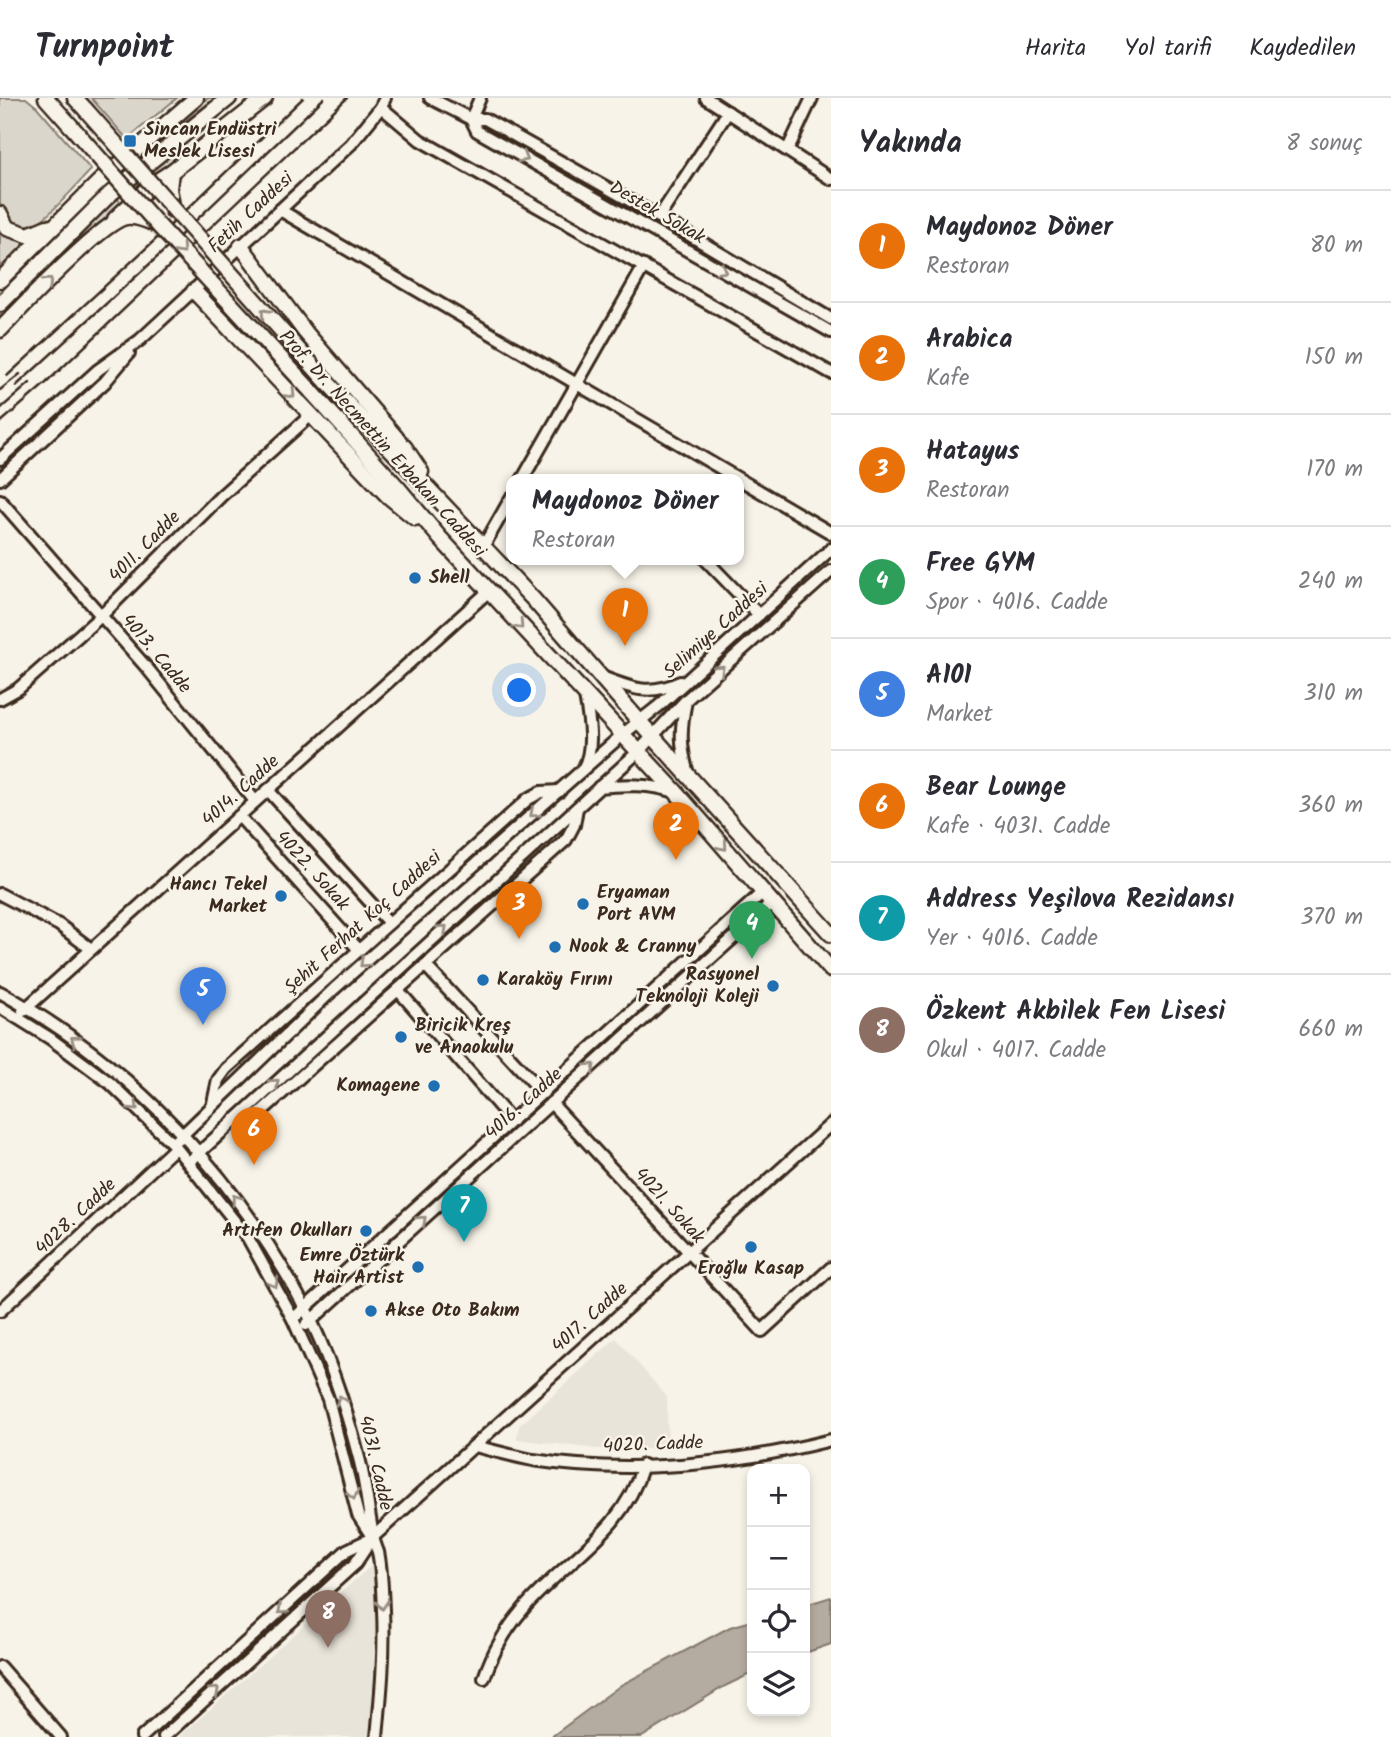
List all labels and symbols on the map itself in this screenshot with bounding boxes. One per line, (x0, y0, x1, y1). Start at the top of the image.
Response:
place label: Sincan Endüstri Meslek Lisesi (144, 115, 277, 167)
marker: Sincan Endüstri Meslek Lisesi (122, 133, 138, 149)
one-way arrow (517, 150, 530, 163)
street label: Fetih Caddesi (201, 164, 302, 261)
street label: Destek Sokak (603, 173, 711, 253)
one-way arrow (173, 242, 185, 255)
one-way arrow (715, 262, 728, 275)
one-way arrow (40, 277, 53, 290)
one-way arrow (261, 308, 273, 321)
street label: Prof. Dr. Necmettin Erbakan Caddesi (271, 323, 494, 566)
one-way arrow (283, 386, 296, 399)
street label: 4011. Cadde (102, 504, 188, 590)
place label: Shell (429, 563, 471, 593)
marker: Shell (407, 570, 423, 586)
street label: Selimiye Caddesi (657, 574, 777, 687)
pin: 1 (602, 588, 648, 646)
street label: 4013. Cadde (113, 607, 199, 701)
one-way arrow (511, 617, 524, 630)
one-way arrow (712, 665, 725, 677)
your location (502, 673, 536, 707)
street label: 4014. Cadde (195, 747, 287, 834)
pin: 2 (653, 802, 699, 860)
one-way arrow (530, 805, 543, 817)
street label: 4022. Sokak (268, 824, 357, 918)
one-way arrow (715, 838, 727, 851)
street label: Şehit Ferhat Koç Caddesi (277, 843, 450, 1002)
place label: Hancı Tekel Market (170, 870, 268, 922)
place label: Eryaman Port AVM (597, 878, 676, 930)
pin: 3 (496, 881, 542, 939)
marker: Hancı Tekel Market (273, 888, 289, 904)
marker: Eryaman Port AVM (575, 896, 591, 912)
pin: 4 (729, 901, 775, 959)
one-way arrow (435, 925, 448, 937)
place label: Nook & Cranny (569, 932, 697, 962)
marker: Nook & Cranny (547, 939, 563, 955)
one-way arrow (359, 955, 372, 967)
place label: Rasyonel Teknoloji Koleji (636, 960, 760, 1012)
place label: Karaköy Fırını (497, 965, 612, 995)
pin: 5 (180, 967, 226, 1025)
marker: Karaköy Fırını (475, 972, 491, 988)
marker: Rasyonel Teknoloji Koleji (765, 978, 781, 994)
place label: Biricik Kreş ve Anaokulu (415, 1011, 514, 1063)
marker: Biricik Kreş ve Anaokulu (393, 1029, 409, 1045)
one-way arrow (70, 1036, 83, 1048)
street label: 4016. Cadde (478, 1060, 570, 1147)
one-way arrow (583, 1063, 596, 1076)
place label: Komagene (336, 1071, 420, 1101)
one-way arrow (267, 1078, 280, 1091)
marker: Komagene (426, 1078, 442, 1094)
one-way arrow (125, 1097, 138, 1110)
pin: 6 (231, 1107, 277, 1165)
street label: 4021. Sokak (626, 1161, 712, 1251)
street label: 4028. Cadde (28, 1171, 124, 1263)
pin: 7 (441, 1184, 487, 1242)
one-way arrow (232, 1194, 245, 1207)
place label: Artıfen Okulları (222, 1216, 352, 1246)
one-way arrow (414, 1216, 427, 1228)
marker: Artıfen Okulları (358, 1223, 374, 1239)
marker: Eroğlu Kasap (743, 1239, 759, 1255)
place label: Emre Öztürk Hair Artist (300, 1241, 405, 1293)
place label: Eroğlu Kasap (698, 1254, 804, 1284)
marker: Emre Öztürk Hair Artist (410, 1259, 426, 1275)
street label: 4017. Cadde (545, 1275, 636, 1361)
one-way arrow (266, 1276, 279, 1289)
place label: Akse Oto Bakım (385, 1296, 520, 1326)
marker: Akse Oto Bakım (363, 1303, 379, 1319)
one-way arrow (335, 1394, 350, 1406)
street label: 4031. Cadde (350, 1413, 401, 1514)
street label: 4020. Cadde (602, 1428, 704, 1462)
one-way arrow (345, 1489, 360, 1501)
pin: 8 (305, 1590, 351, 1648)
one-way arrow (374, 1599, 389, 1610)
one-way arrow (277, 1602, 290, 1614)
one-way arrow (206, 1687, 219, 1699)

